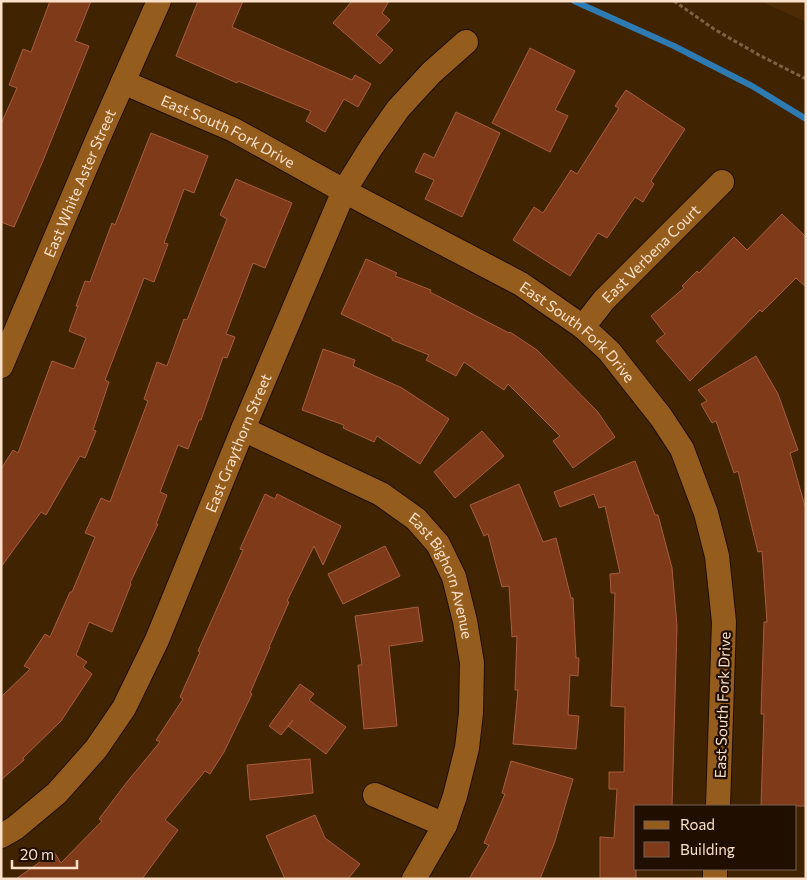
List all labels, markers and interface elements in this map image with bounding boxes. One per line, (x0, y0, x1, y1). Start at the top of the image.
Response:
street label: East South Fork Drive (158, 91, 298, 171)
street label: East White Aster Street (39, 106, 119, 260)
street label: East Verbena Court (598, 201, 703, 306)
street label: East South Fork Drive (517, 277, 639, 386)
street label: East Graythorn Street (201, 371, 275, 515)
street label: East Bighorn Avenue (406, 508, 477, 640)
street label: East South Fork Drive (710, 631, 734, 779)
legend (634, 805, 797, 870)
text: Road (680, 815, 715, 833)
scale bar (12, 838, 78, 870)
text: Building (680, 840, 735, 858)
text: 20 m (20, 845, 54, 863)

